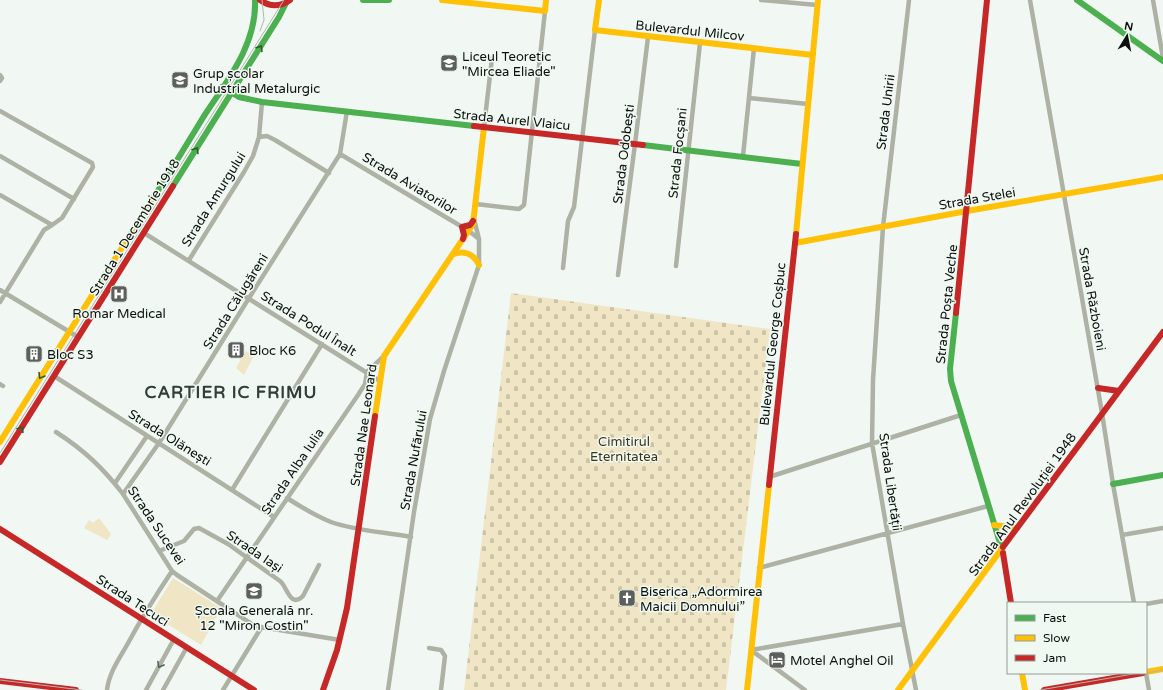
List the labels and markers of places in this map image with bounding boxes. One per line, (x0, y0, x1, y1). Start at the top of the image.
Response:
place label: Liceul Teoretic "Mircea Eliade" (462, 49, 556, 80)
school or university icon: Liceul Teoretic "Mircea Eliade" (439, 53, 459, 73)
place label: Grup școlar Industrial Metalurgic (193, 66, 320, 97)
school or university icon: Grup școlar Industrial Metalurgic (170, 70, 190, 90)
hospital icon: Romar Medical (109, 284, 129, 304)
place label: Romar Medical (72, 306, 166, 322)
building icon: Bloc K6 (226, 340, 246, 360)
place label: Bloc K6 (249, 343, 296, 359)
building icon: Bloc S3 (24, 344, 44, 364)
place label: Bloc S3 (47, 347, 94, 363)
school or university icon: Școala Generală nr. 12 "Miron Costin" (244, 581, 264, 601)
place label: Biserica „Adormirea Maicii Domnului” (640, 584, 763, 615)
church icon: Biserica „Adormirea Maicii Domnului” (617, 588, 637, 608)
place label: Școala Generală nr. 12 "Miron Costin" (195, 603, 313, 634)
hotel icon: Motel Anghel Oil (767, 650, 787, 670)
place label: Motel Anghel Oil (790, 653, 894, 669)

